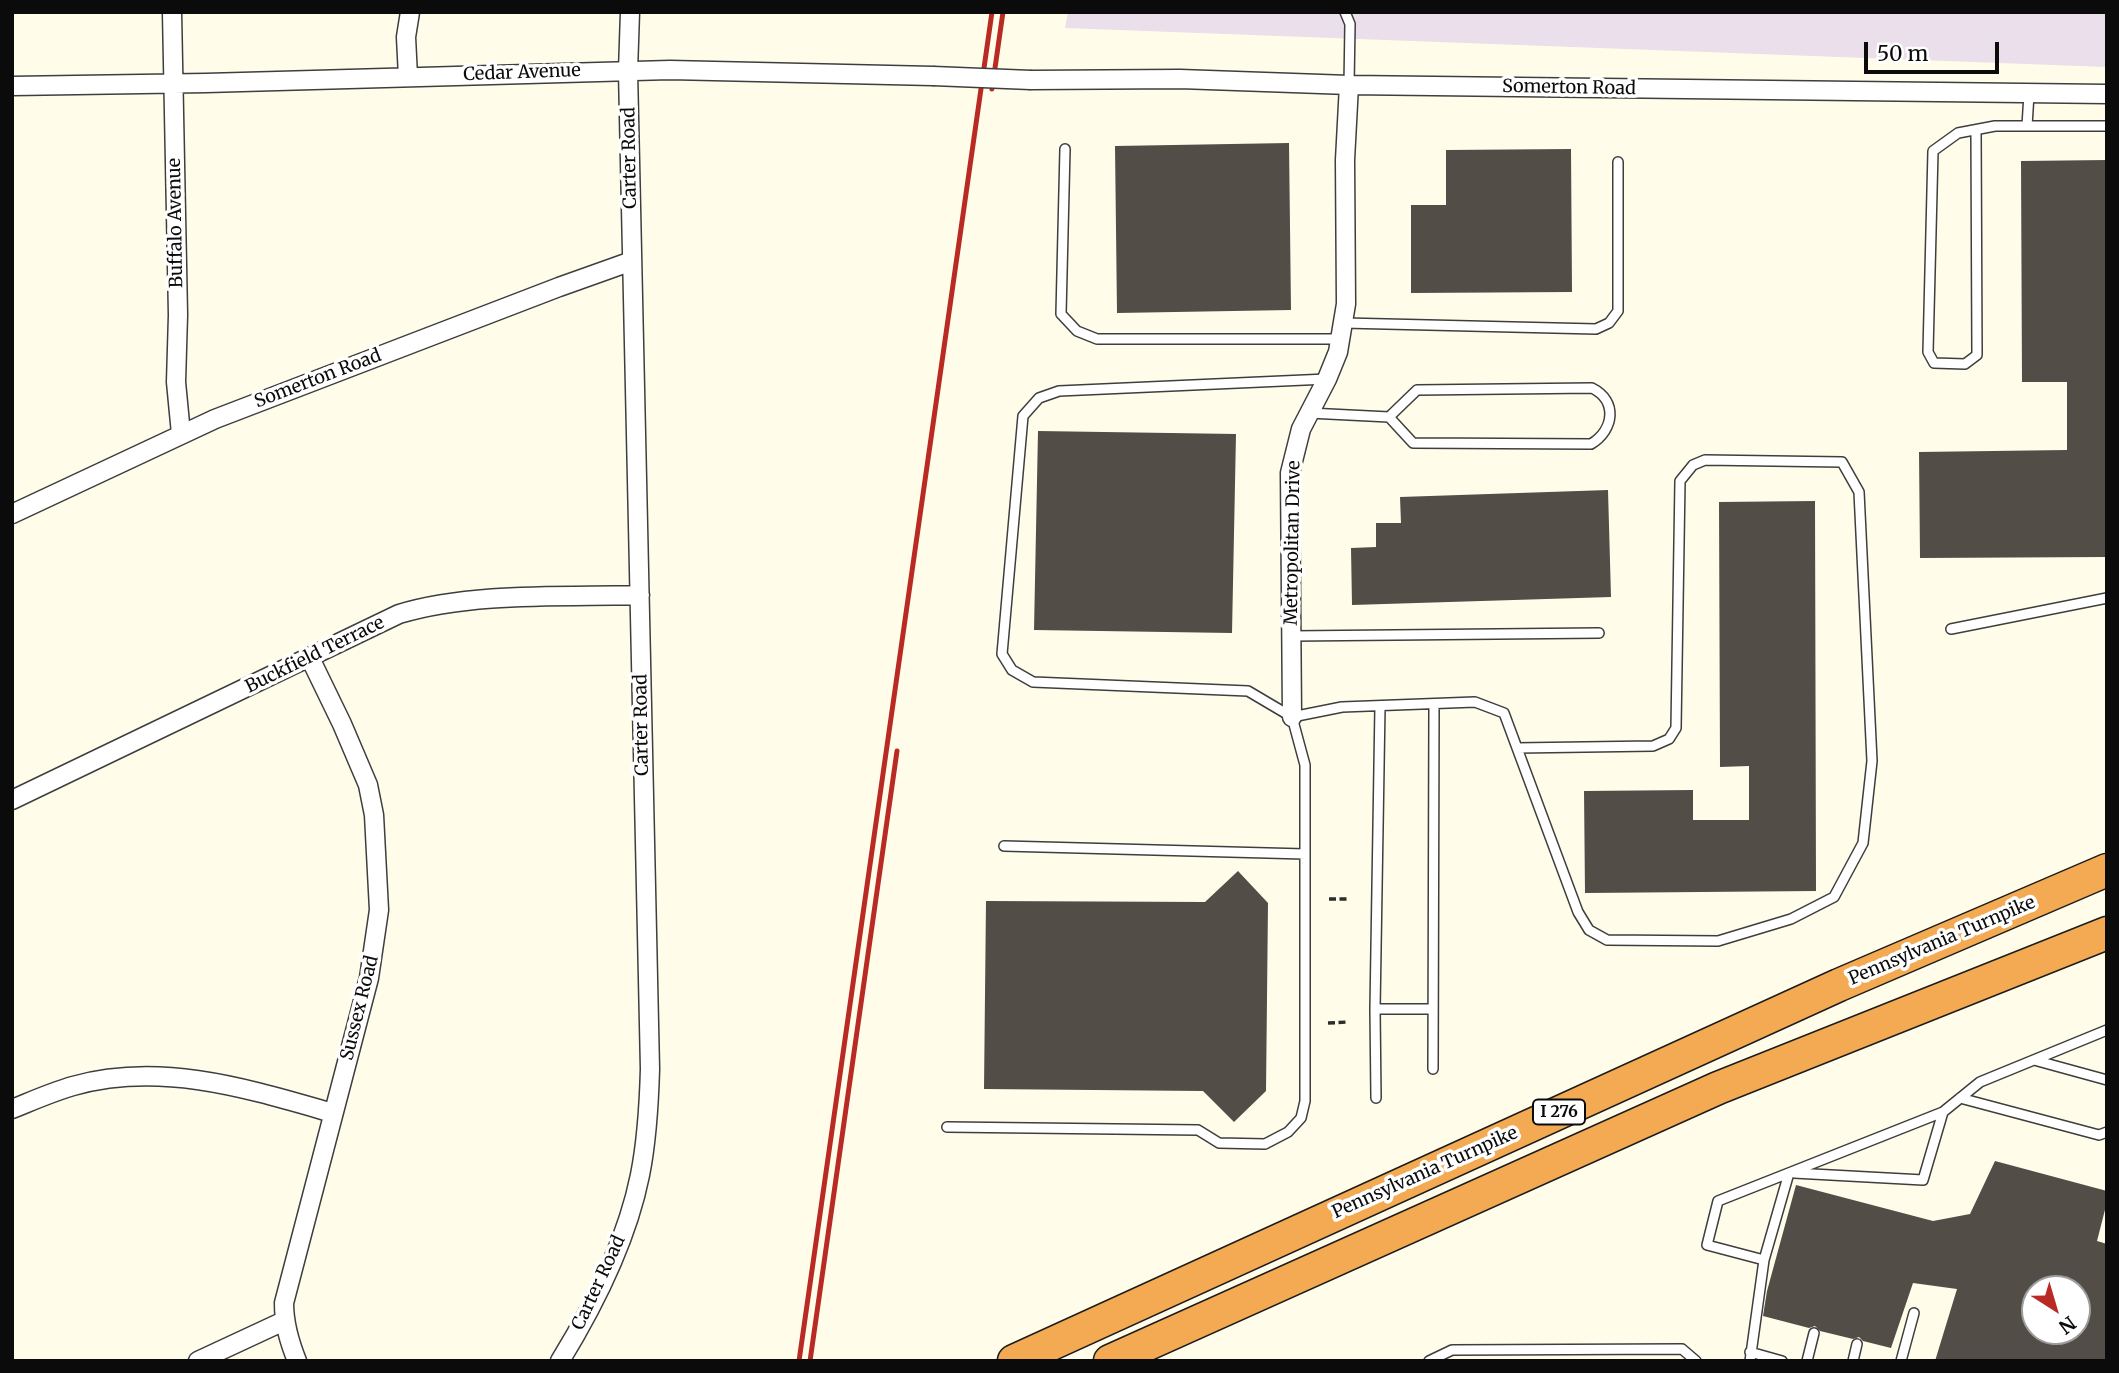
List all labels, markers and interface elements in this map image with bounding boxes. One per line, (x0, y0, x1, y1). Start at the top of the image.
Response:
scale bar (1867, 28, 2002, 72)
text: 50 m (1877, 40, 1928, 67)
street label: Cedar Avenue (463, 60, 581, 86)
street label: Somerton Road (1502, 76, 1636, 100)
street label: Carter Road (618, 107, 642, 209)
street label: Buffalo Avenue (164, 158, 188, 288)
street label: Somerton Road (252, 345, 384, 413)
street label: Metropolitan Drive (1281, 460, 1305, 626)
street label: Buckfield Terrace (242, 612, 388, 698)
street label: Carter Road (630, 674, 654, 776)
street label: Pennsylvania Turnpike (1845, 892, 2039, 990)
street label: Sussex Road (337, 953, 383, 1063)
road number: I 276 (1533, 1100, 1585, 1124)
street label: Pennsylvania Turnpike (1329, 1122, 1521, 1224)
street label: Carter Road (568, 1232, 630, 1334)
north arrow (2021, 1275, 2091, 1345)
text: N (2054, 1311, 2081, 1339)

